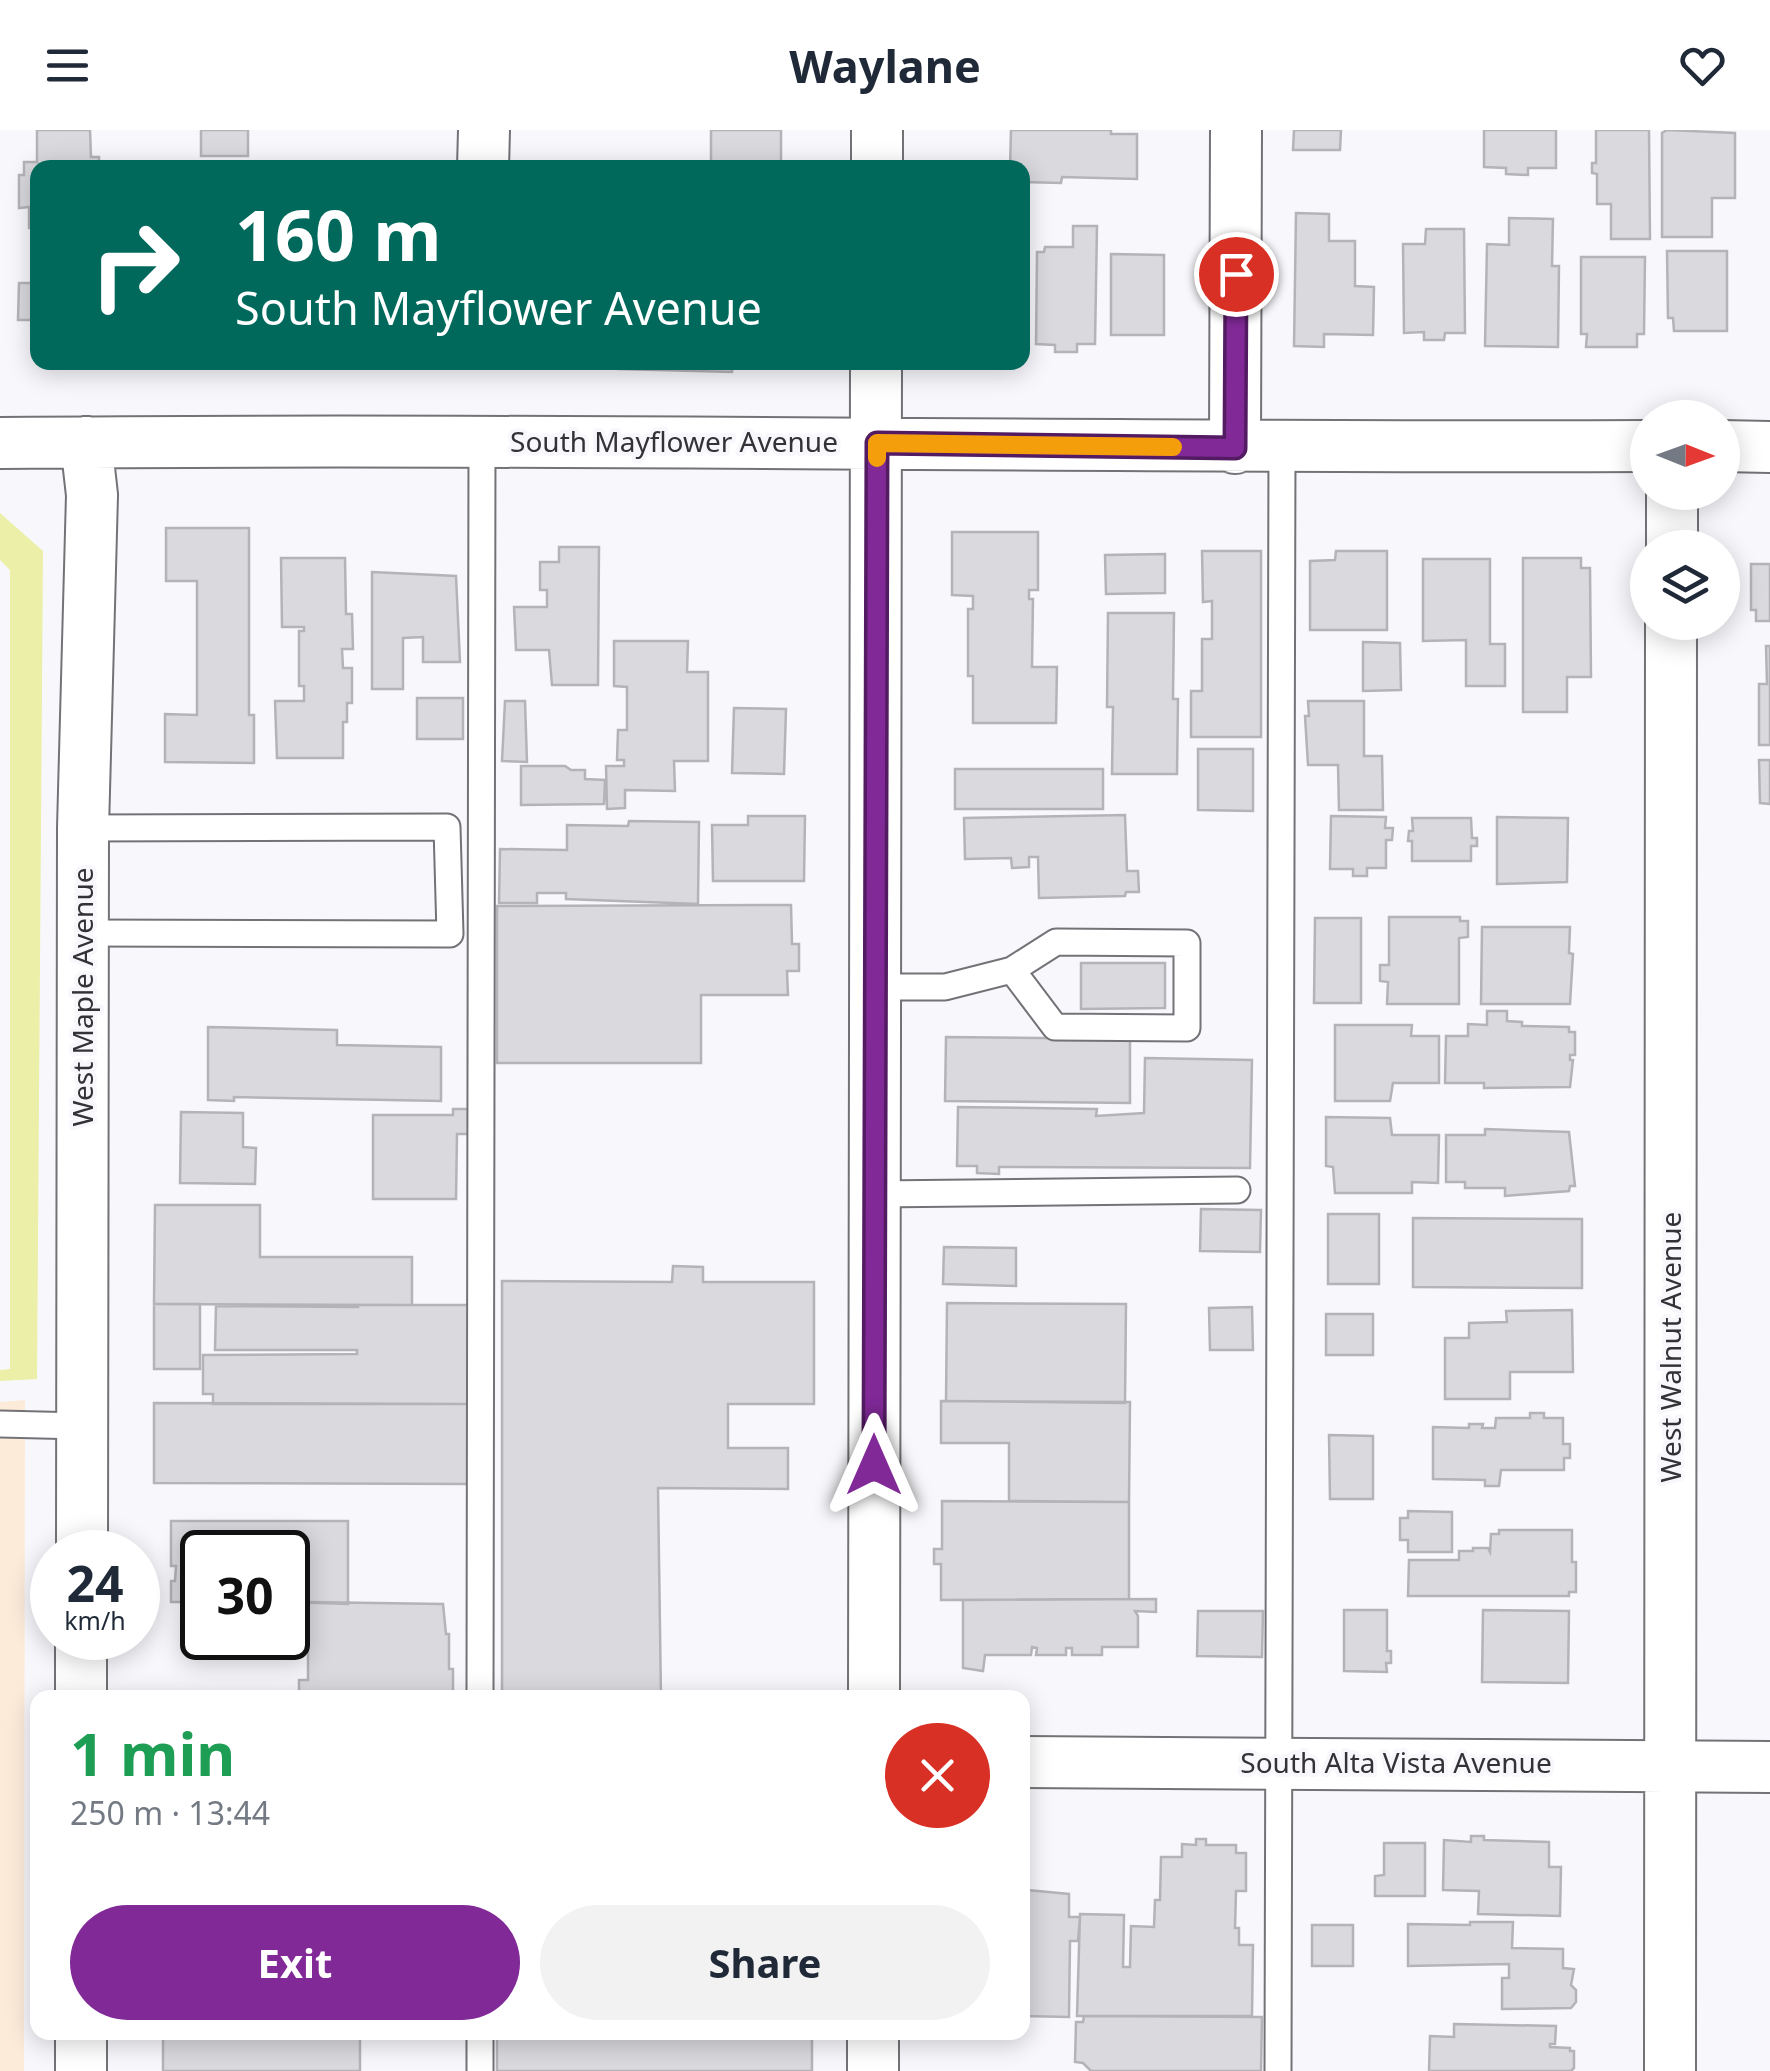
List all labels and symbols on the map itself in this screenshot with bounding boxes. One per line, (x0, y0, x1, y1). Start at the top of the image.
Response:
pin (1194, 232, 1279, 317)
north arrow (1630, 400, 1740, 510)
street label: South Mayflower Avenue (510, 422, 838, 460)
street label: West Maple Avenue (63, 867, 101, 1127)
street label: West Walnut Avenue (1651, 1212, 1689, 1482)
position arrow (822, 1413, 926, 1517)
speed limit sign: 30 (180, 1530, 310, 1660)
street label: South Alta Vista Avenue (1240, 1743, 1552, 1781)

